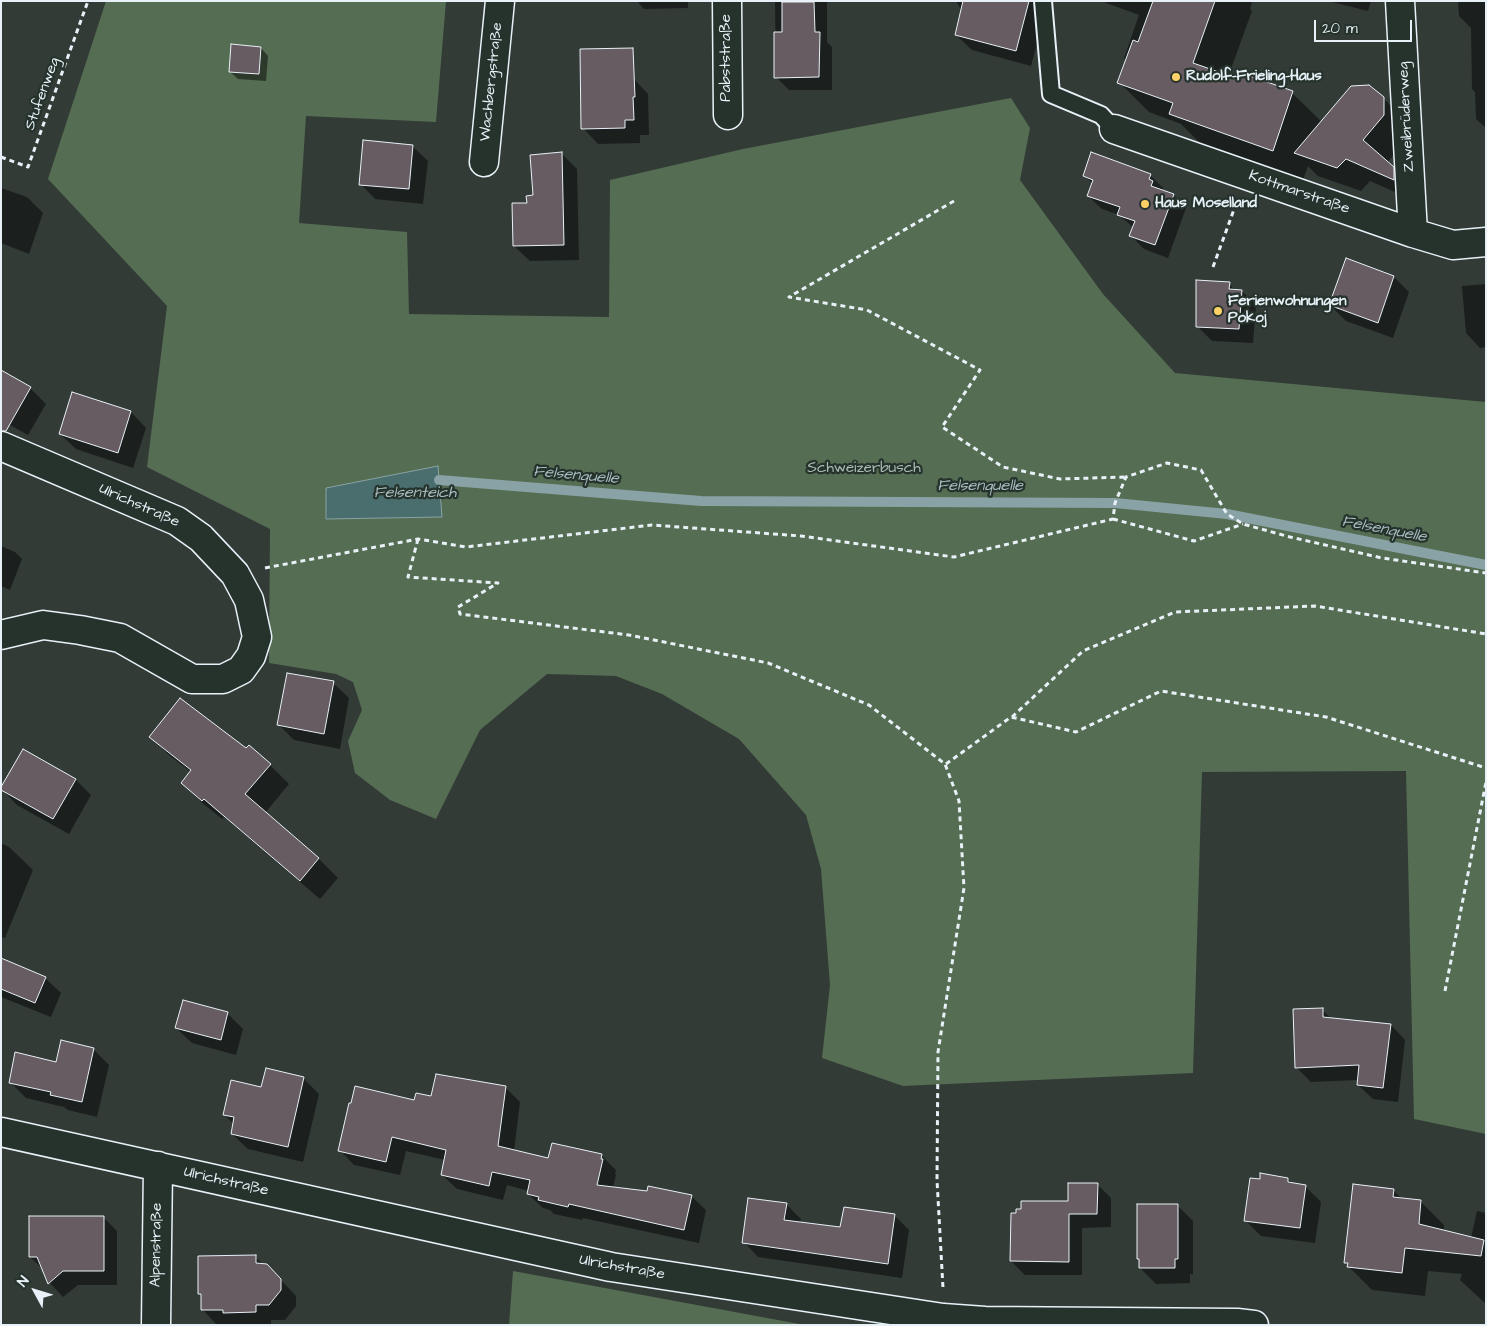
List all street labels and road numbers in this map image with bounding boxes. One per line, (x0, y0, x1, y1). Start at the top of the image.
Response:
street label: Pabststraße (718, 14, 736, 102)
street label: Wachbergstraße (477, 22, 507, 142)
street label: Stufenweg (22, 55, 64, 133)
street label: Zweibrüderweg (1395, 61, 1419, 173)
street label: Kottmarstraße (1246, 167, 1352, 219)
street label: Ulrichstraße (96, 480, 182, 532)
street label: Ulrichstraße (182, 1163, 270, 1201)
street label: Alpenstraße (147, 1203, 167, 1287)
street label: Ulrichstraße (578, 1252, 666, 1284)

